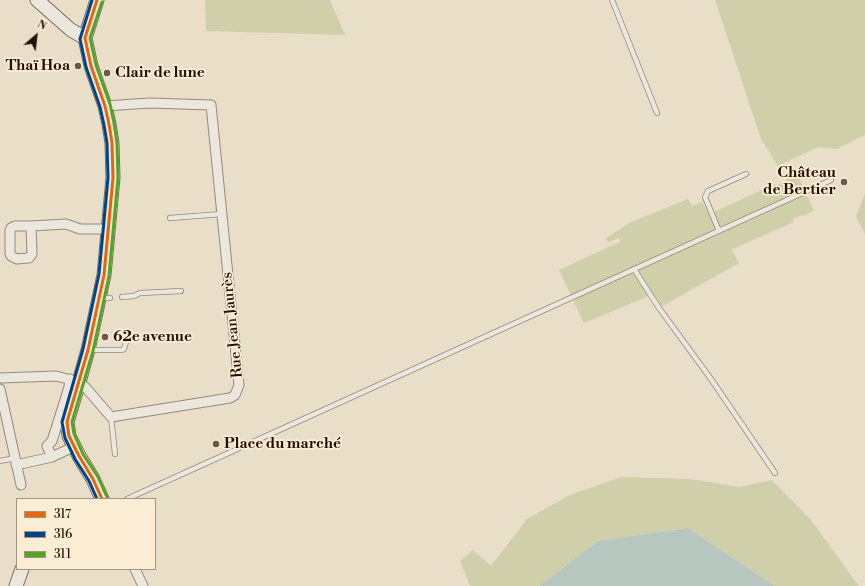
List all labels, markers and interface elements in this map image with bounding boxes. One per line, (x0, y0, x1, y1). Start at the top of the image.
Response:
north arrow (16, 16, 56, 56)
text: N (34, 17, 49, 34)
place label: Thaï Hoa (5, 57, 70, 75)
marker: Thaï Hoa (73, 61, 83, 71)
place label: Clair de lune (115, 64, 205, 82)
marker: Clair de lune (102, 68, 112, 78)
place label: Château de Bertier (763, 164, 836, 199)
marker: Château de Bertier (839, 177, 849, 187)
street label: Rue Jean Jaurès (218, 271, 248, 379)
place label: 62e avenue (113, 328, 192, 346)
marker: 62e avenue (100, 332, 110, 342)
place label: Place du marché (224, 435, 341, 453)
marker: Place du marché (211, 439, 221, 449)
legend (16, 498, 156, 570)
text: 317 (54, 507, 71, 522)
text: 316 (54, 527, 72, 542)
text: 311 (54, 547, 71, 562)

